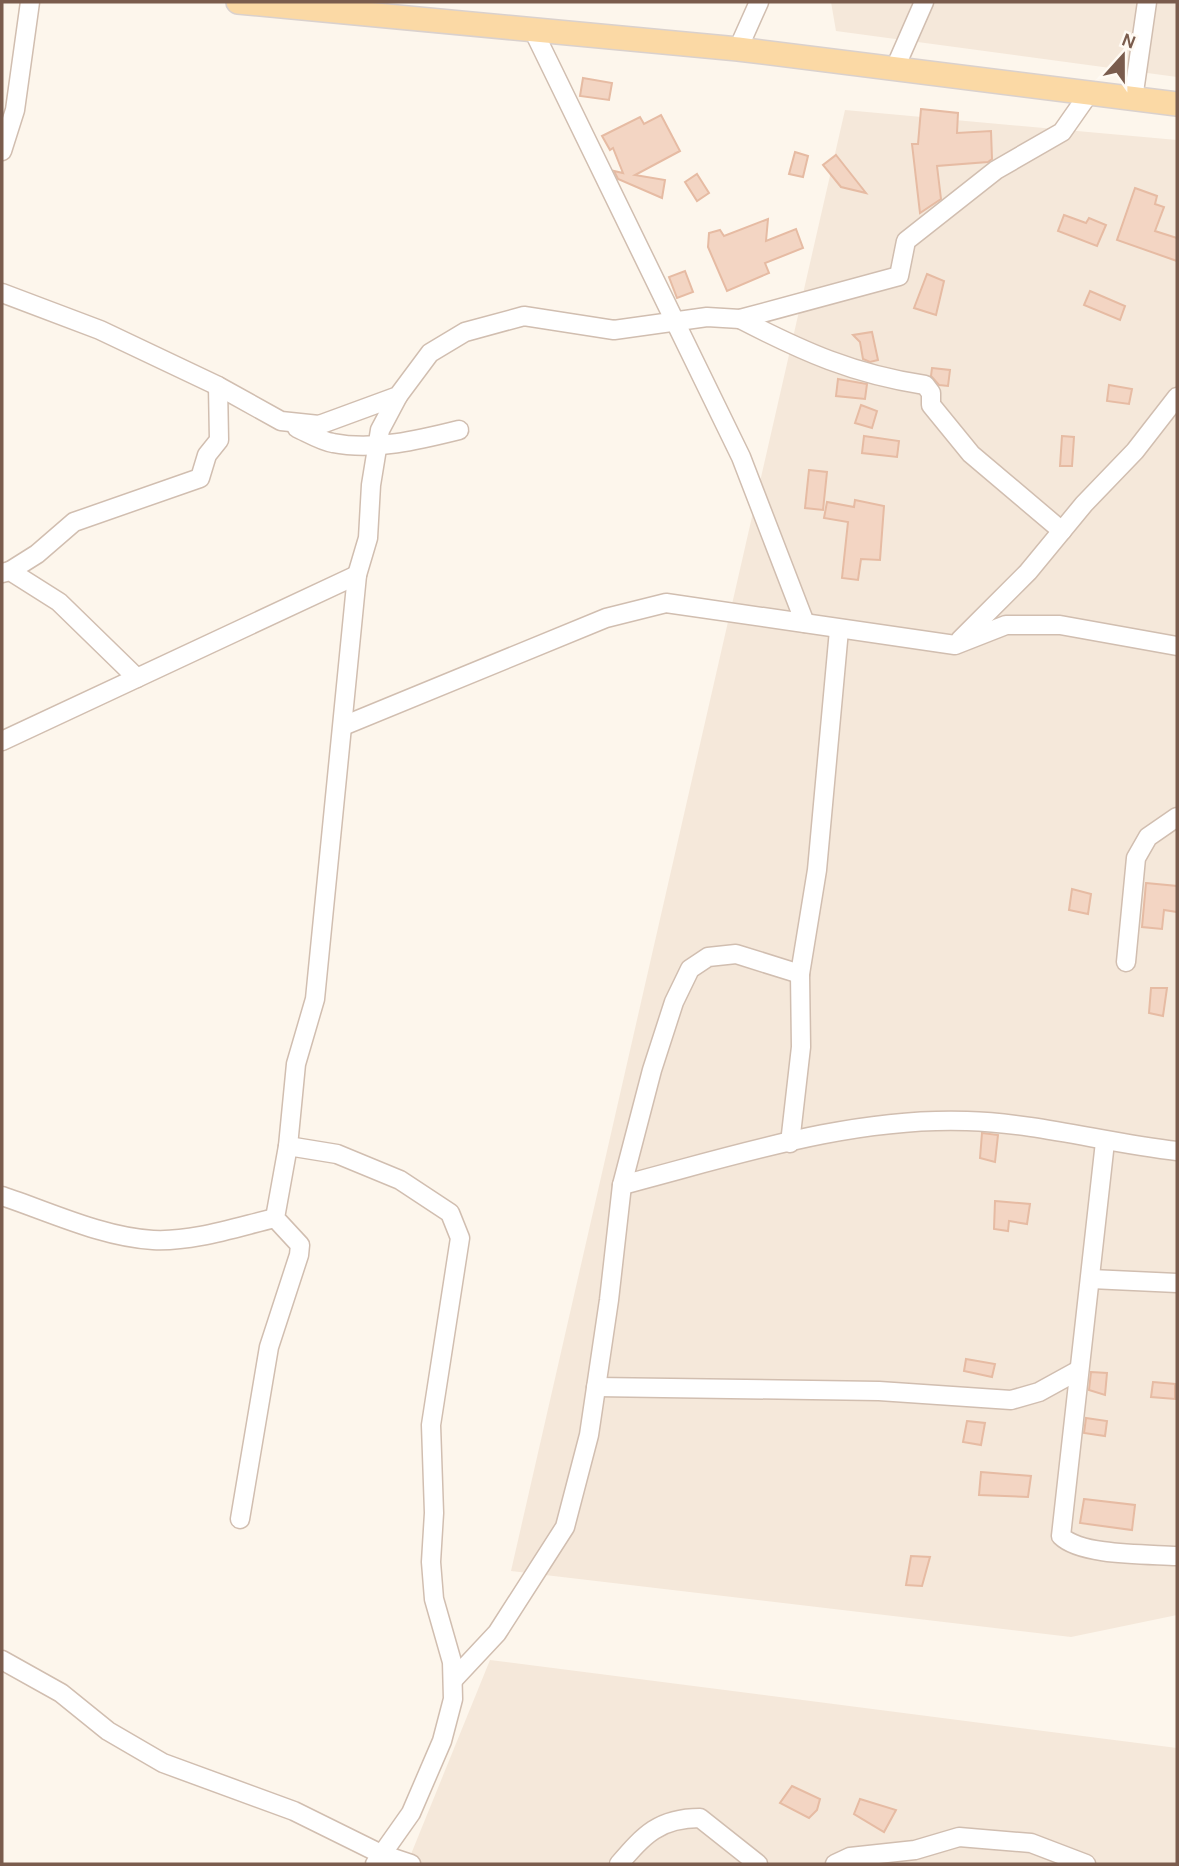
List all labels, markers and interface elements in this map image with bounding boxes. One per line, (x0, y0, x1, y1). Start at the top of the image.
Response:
north arrow (1088, 21, 1158, 91)
text: N (1118, 28, 1139, 54)

